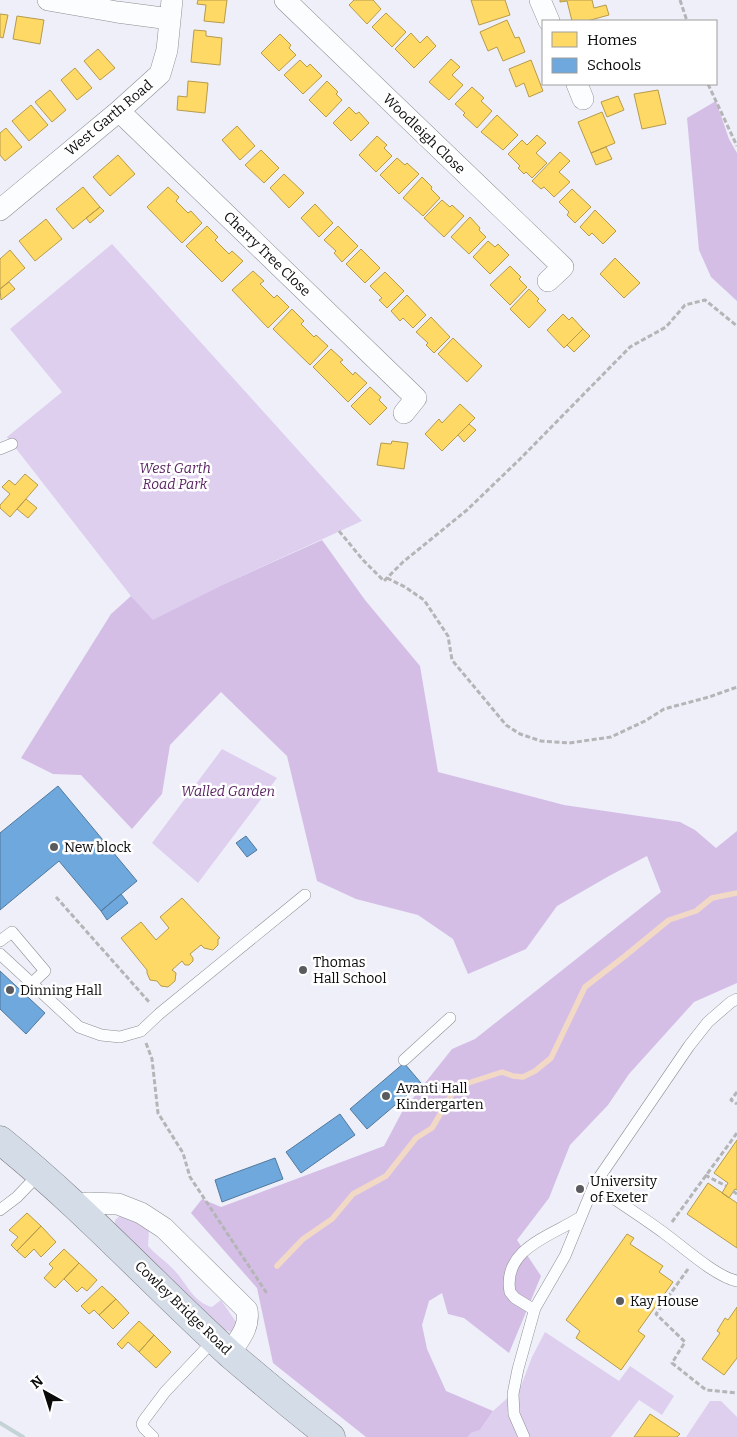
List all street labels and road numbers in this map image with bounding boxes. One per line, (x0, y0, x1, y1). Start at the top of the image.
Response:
street label: West Garth Road (62, 76, 156, 160)
street label: Woodleigh Close (379, 90, 469, 178)
street label: Cherry Tree Close (220, 208, 314, 300)
street label: Cowley Bridge Road (131, 1258, 235, 1358)

